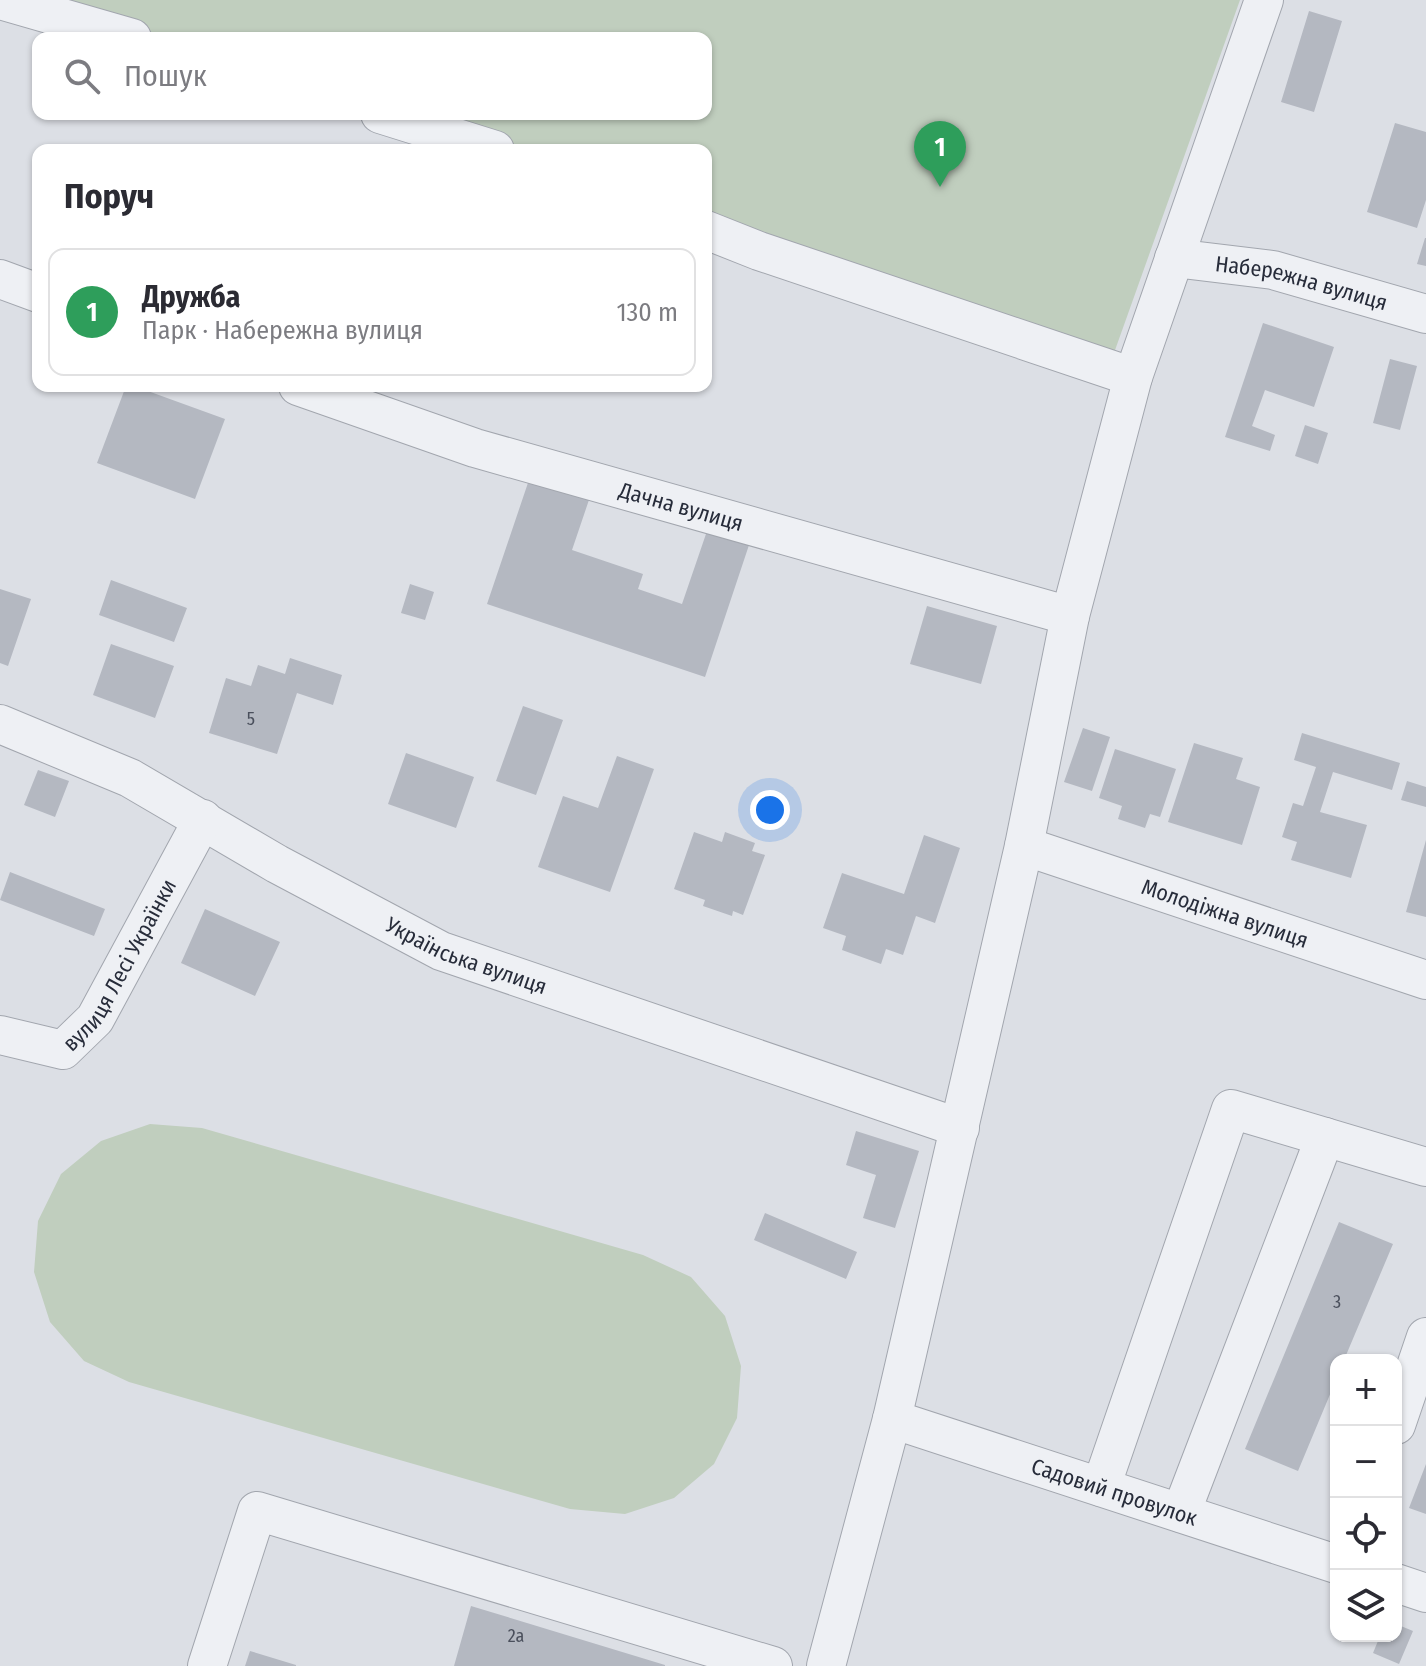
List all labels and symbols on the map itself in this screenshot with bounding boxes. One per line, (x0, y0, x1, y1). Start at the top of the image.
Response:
pin: 1 (914, 121, 966, 187)
street label: Набережна вулиця (1214, 250, 1391, 316)
street label: Дачна вулиця (615, 476, 746, 537)
house number: 5 (247, 708, 255, 730)
your location (750, 790, 790, 830)
street label: Молодіжна вулиця (1138, 873, 1312, 954)
street label: вулиця Лесі Українки (57, 874, 182, 1057)
street label: Українська вулиця (380, 911, 550, 1000)
house number: 3 (1333, 1291, 1341, 1313)
street label: Садовий провулок (1028, 1452, 1201, 1532)
house number: 2а (508, 1625, 524, 1647)

